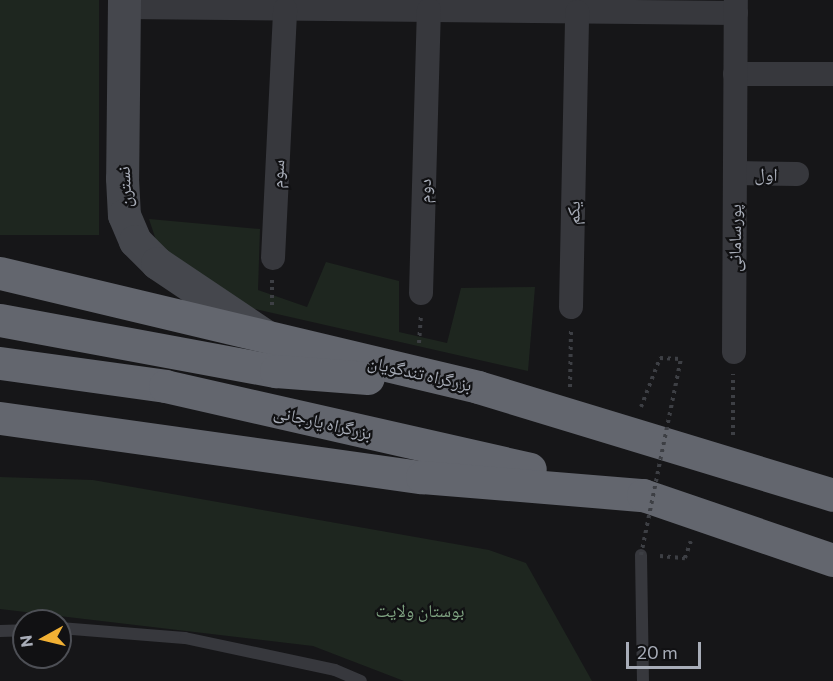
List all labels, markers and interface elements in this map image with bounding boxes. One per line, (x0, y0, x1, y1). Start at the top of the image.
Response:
street label: سوم (265, 159, 289, 189)
street label: اول (754, 163, 778, 185)
street label: نسترن (112, 166, 136, 208)
street label: دوم (413, 178, 435, 204)
street label: یکم (562, 201, 584, 225)
street label: پورسامانی (723, 204, 745, 272)
street label: بزرگراه تندگویان (366, 351, 474, 395)
street label: بزرگراه یارجانی (272, 400, 374, 444)
park label: بوستان ولایت (376, 599, 464, 621)
north arrow (12, 609, 72, 669)
scale bar (629, 630, 704, 668)
text: N (15, 634, 36, 649)
text: 20 m (637, 641, 678, 663)

